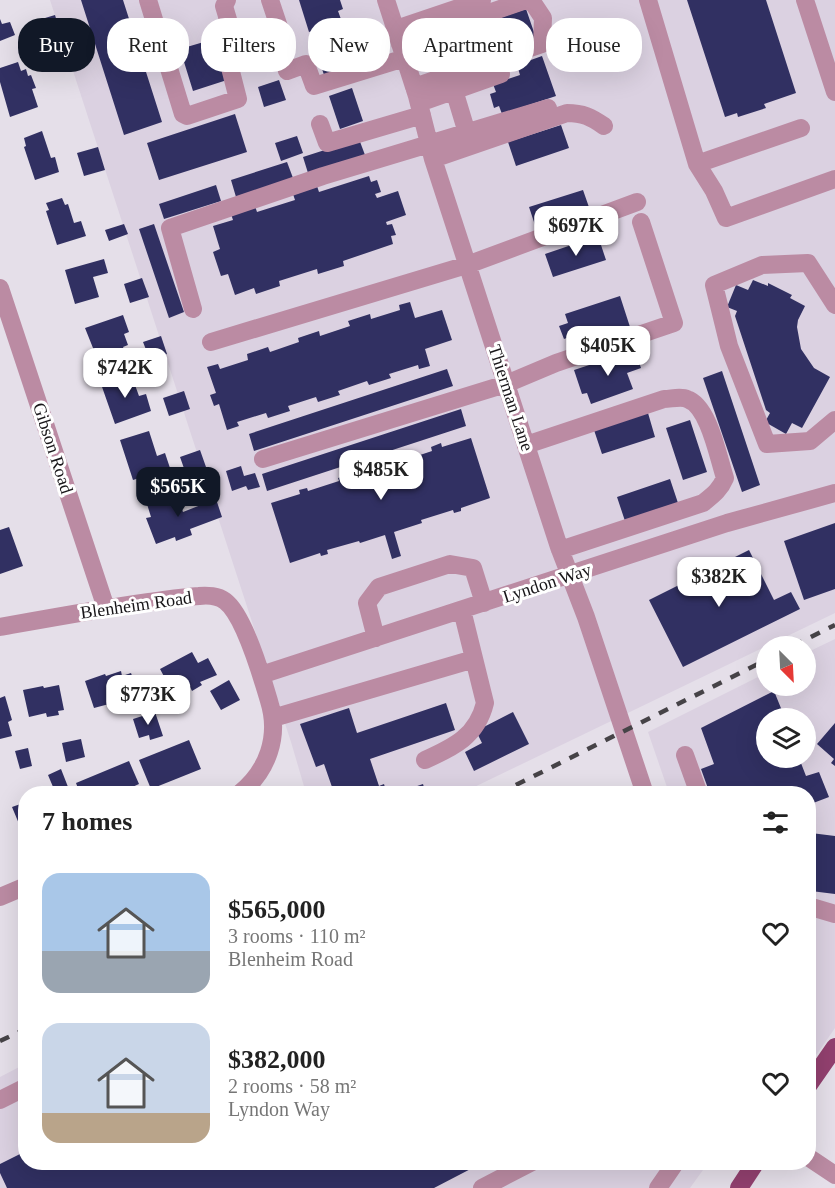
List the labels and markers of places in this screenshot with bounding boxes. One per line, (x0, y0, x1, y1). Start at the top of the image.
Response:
pin: $697K (534, 206, 618, 257)
pin: $405K (566, 326, 650, 377)
pin: $742K (83, 348, 167, 399)
pin: $485K (339, 450, 423, 501)
pin: $565K (136, 467, 220, 518)
pin: $382K (677, 557, 761, 608)
pin: $773K (106, 675, 190, 726)

